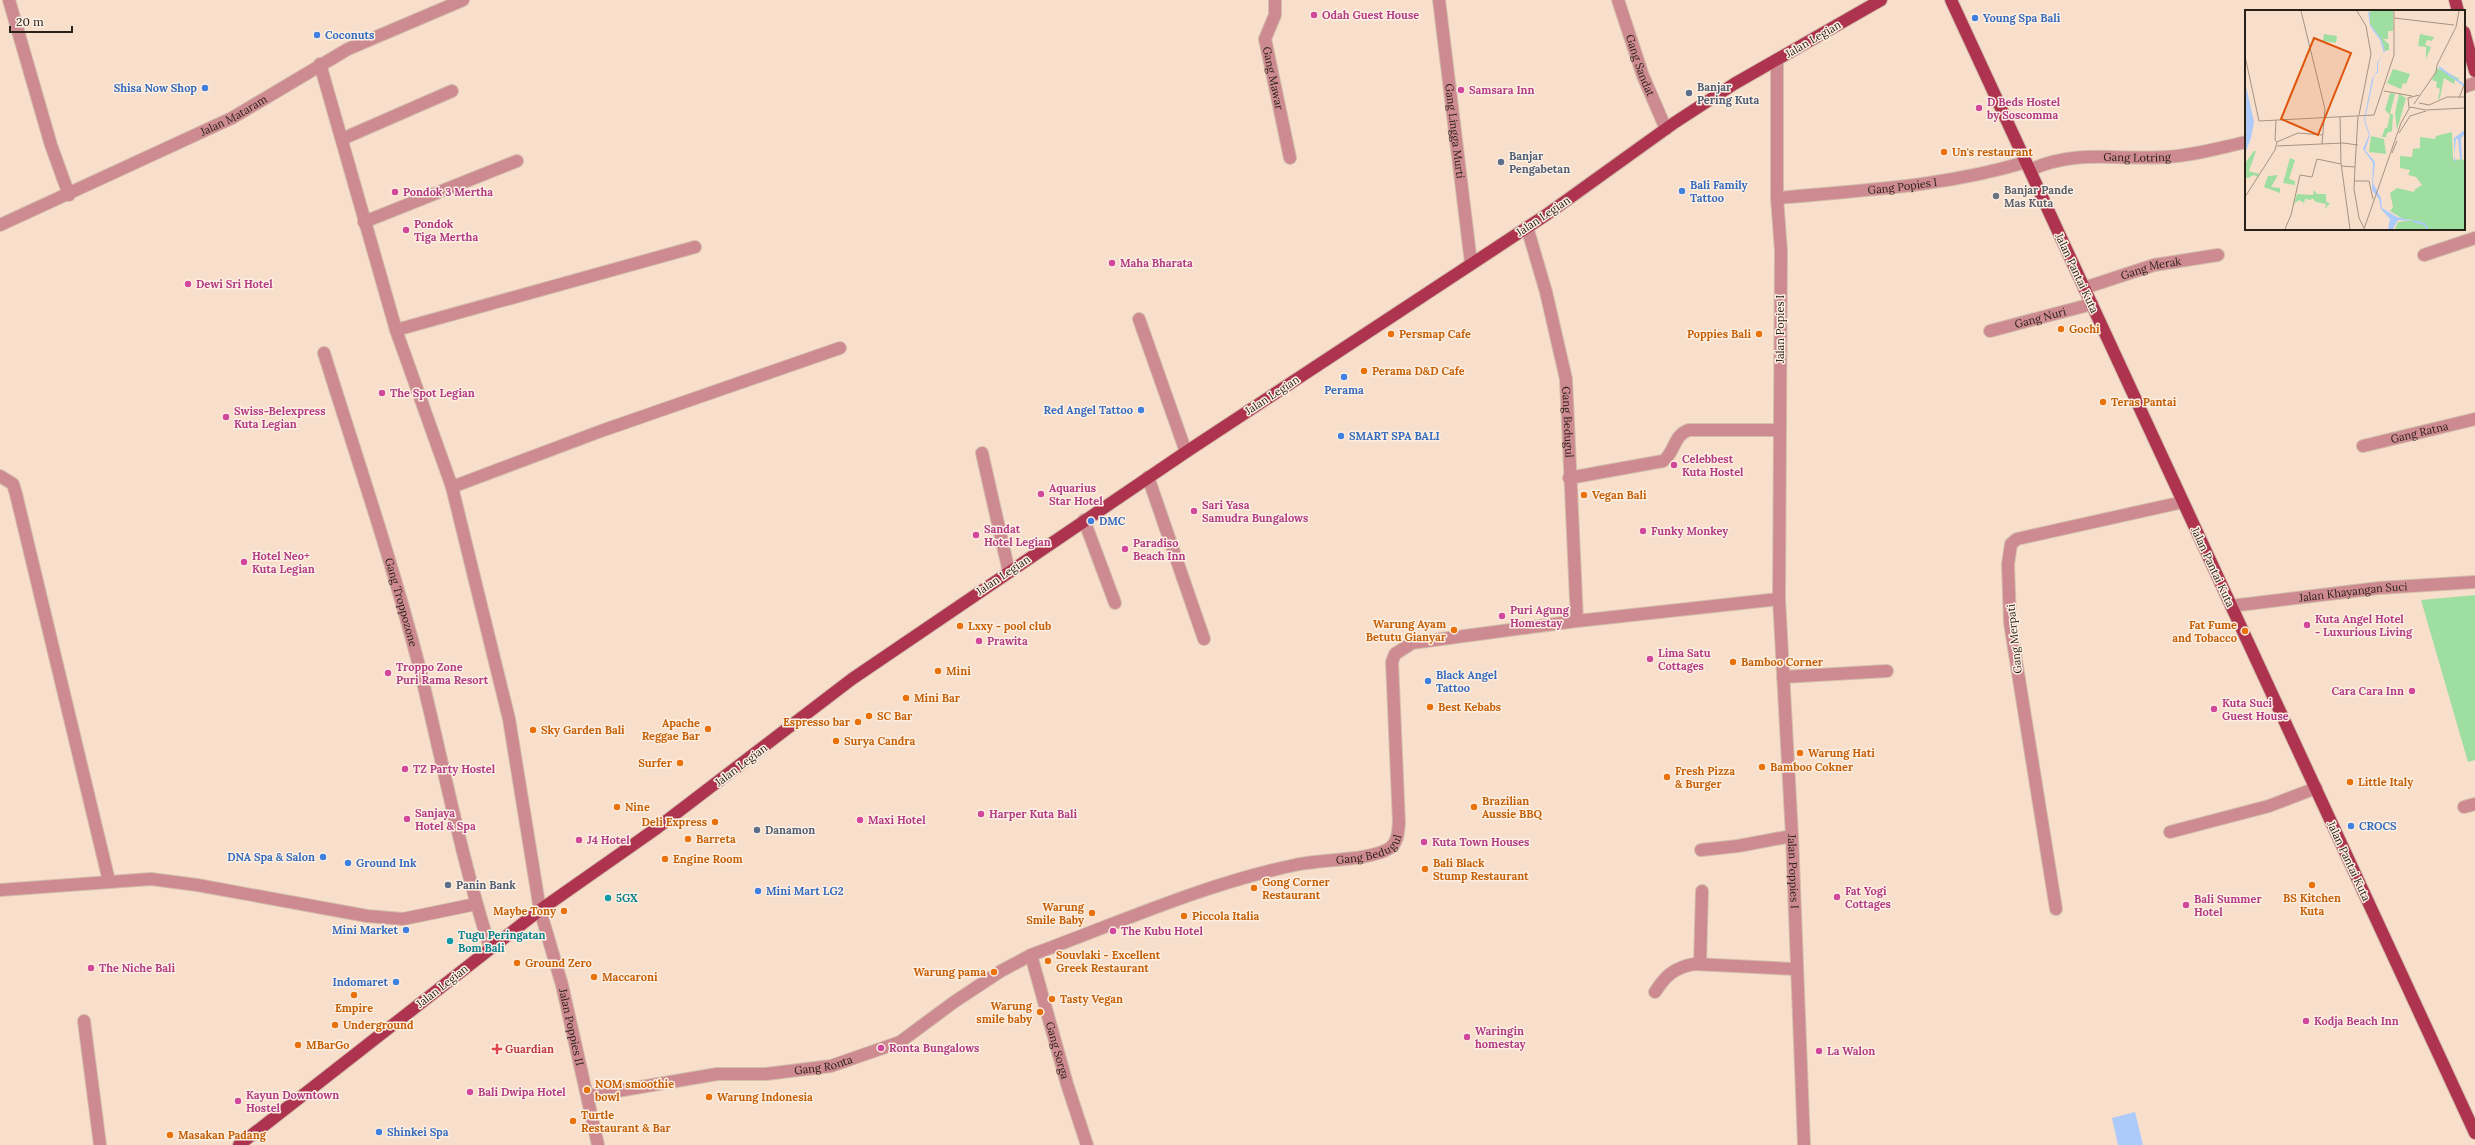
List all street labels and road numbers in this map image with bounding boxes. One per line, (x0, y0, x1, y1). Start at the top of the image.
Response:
street label: Jalan Legian (1782, 17, 1844, 61)
street label: Gang Sandat (1623, 33, 1658, 99)
street label: Gang Mawar (1260, 45, 1287, 111)
street label: Gang Lingga Murti (1442, 83, 1468, 179)
street label: Jalan Mataram (197, 92, 270, 139)
street label: Gang Lotring (2103, 150, 2172, 165)
street label: Gang Popies I (1867, 175, 1939, 197)
street label: Jalan Legian (1513, 193, 1573, 240)
street label: Jalan Pantai Kuta (2052, 230, 2102, 315)
street label: Gang Merak (2119, 254, 2182, 282)
street label: Jalan Popies I (1773, 295, 1787, 364)
street label: Gang Nuri (2013, 304, 2067, 331)
street label: Jalan Legian (1241, 372, 1302, 418)
street label: Gang Bedugul (1559, 386, 1577, 458)
street label: Gang Ratna (2389, 419, 2450, 446)
street label: Jalan Pantai Kuta (2188, 524, 2238, 609)
street label: Jalan Legian (973, 552, 1033, 599)
street label: Gang Troppozone (382, 556, 421, 648)
street label: Jalan Khayangan Suci (2297, 579, 2408, 605)
street label: Gang Merpati (2003, 603, 2025, 675)
street label: Jalan Legian (711, 741, 770, 790)
street label: Jalan Pantai Kuta (2324, 818, 2374, 903)
street label: Gang Bedugul (1335, 833, 1404, 867)
street label: Jalan Poppies I (1785, 833, 1802, 909)
street label: Jalan Legian (412, 961, 471, 1011)
street label: Jalan Poppies II (556, 986, 587, 1067)
street label: Gang Sorga (1043, 1020, 1072, 1081)
street label: Gang Ronta (793, 1052, 855, 1077)

